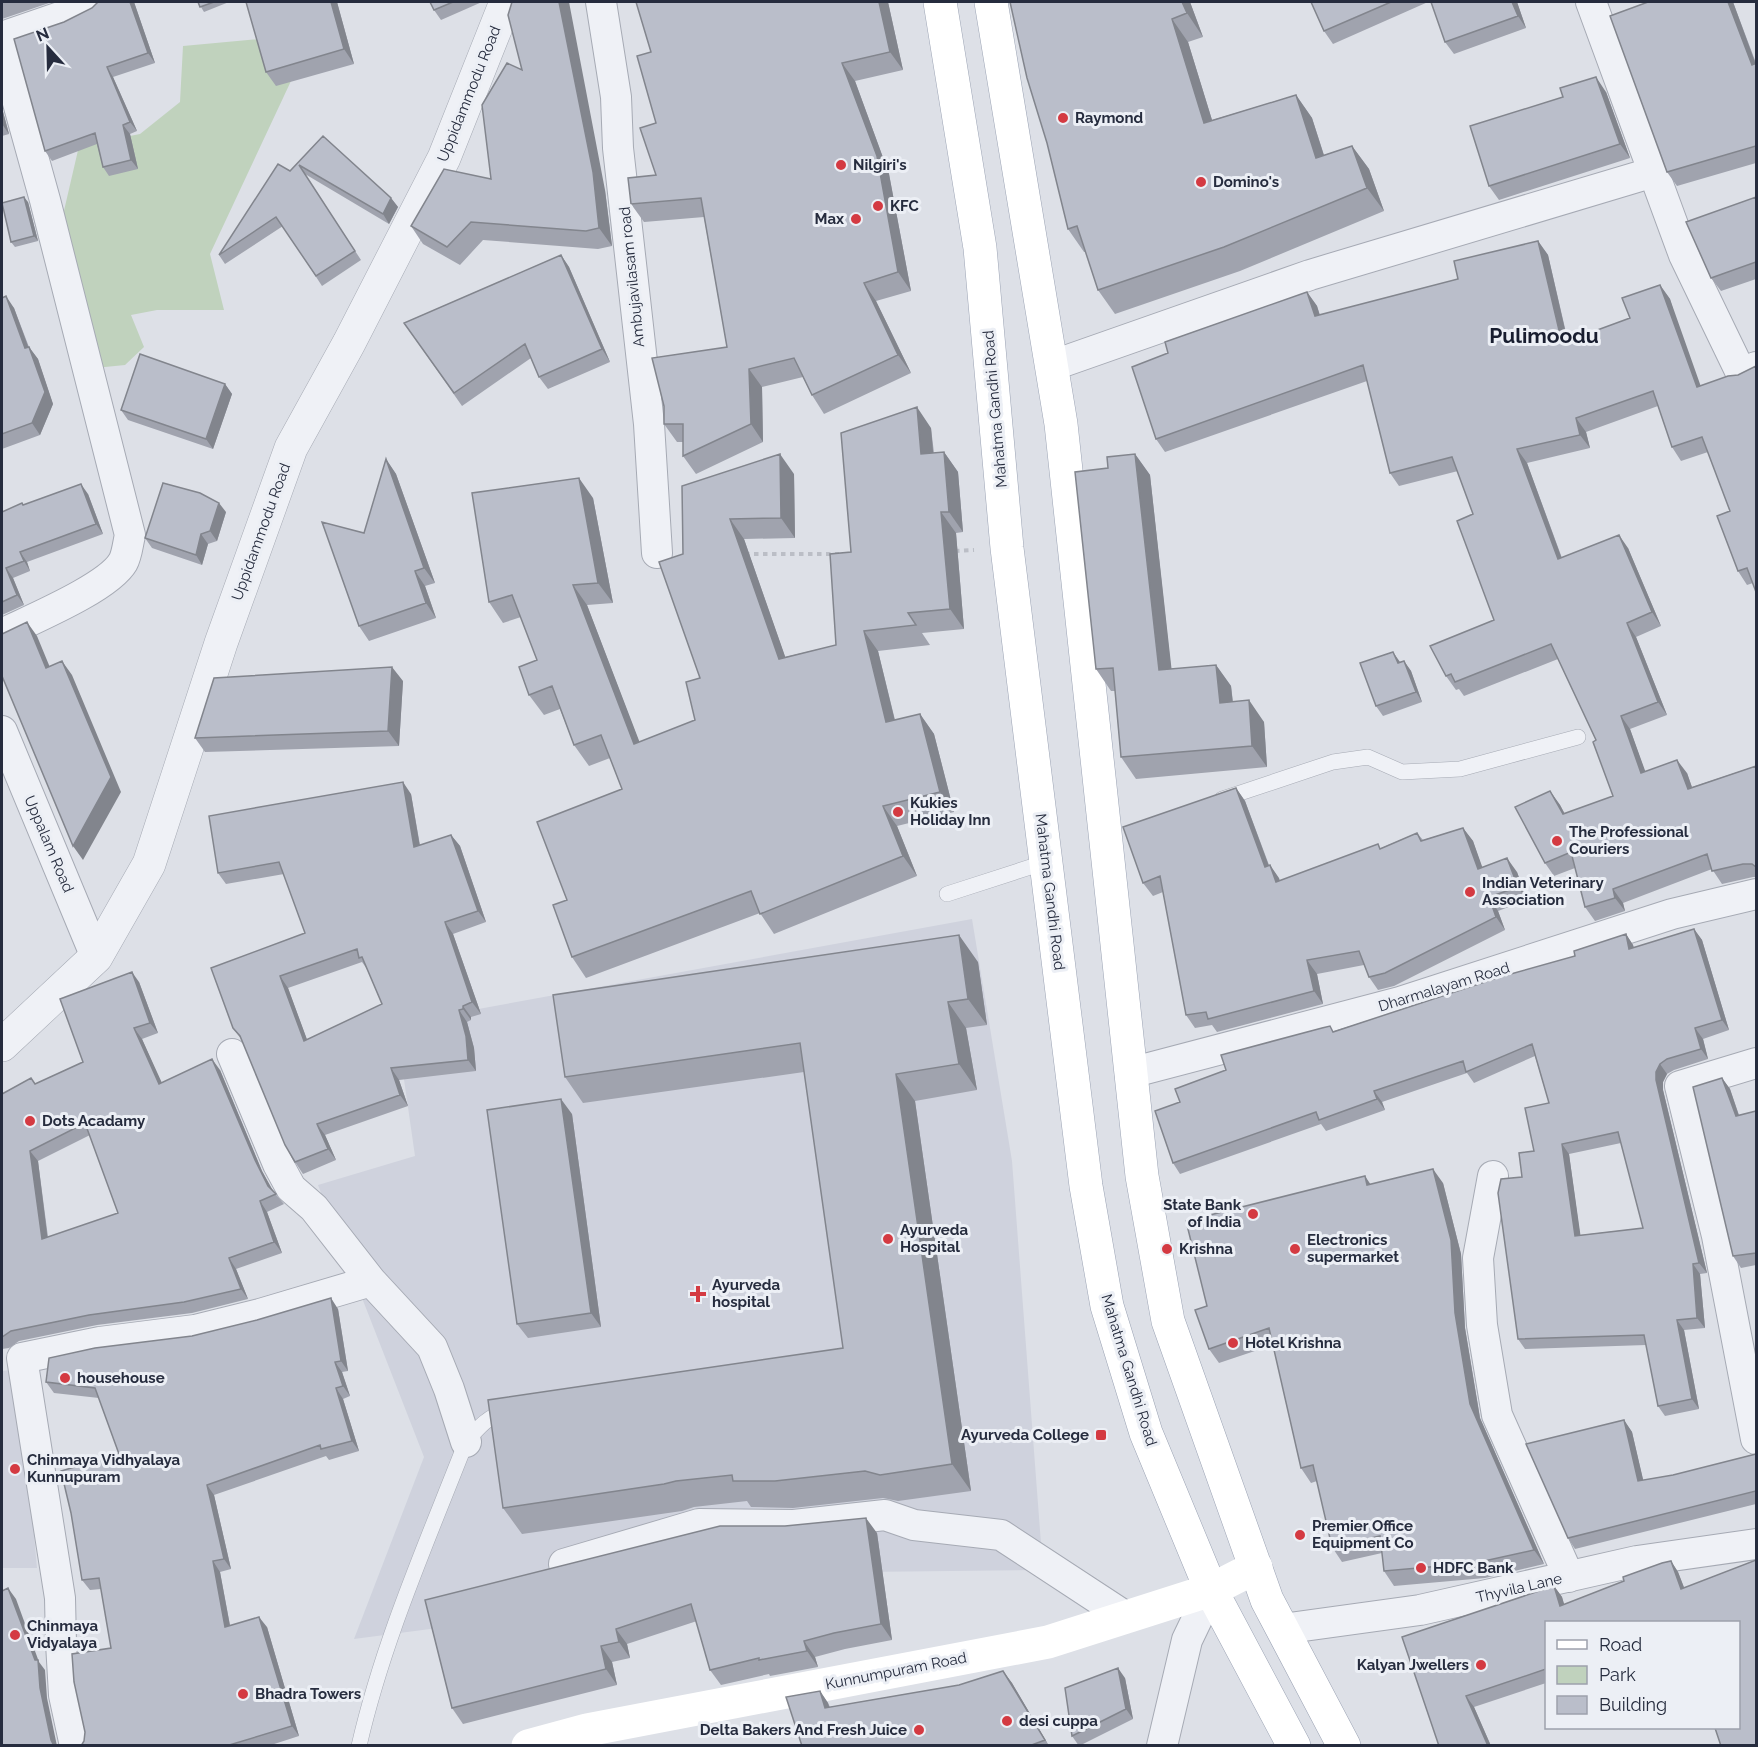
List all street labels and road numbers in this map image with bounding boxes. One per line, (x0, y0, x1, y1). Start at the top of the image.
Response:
street label: Uppidammodu Road (433, 23, 505, 165)
street label: Ambujavilasam road (616, 206, 648, 348)
street label: Mahatma Gandhi Road (979, 330, 1011, 488)
street label: Uppidammodu Road (228, 461, 294, 603)
street label: Uppalam Road (20, 793, 78, 895)
street label: Mahatma Gandhi Road (1031, 813, 1069, 971)
street label: Dharmalayam Road (1376, 958, 1512, 1016)
street label: Mahatma Gandhi Road (1097, 1292, 1161, 1448)
street label: Thyvila Lane (1474, 1569, 1564, 1607)
street label: Kunnumpuram Road (824, 1648, 968, 1694)

